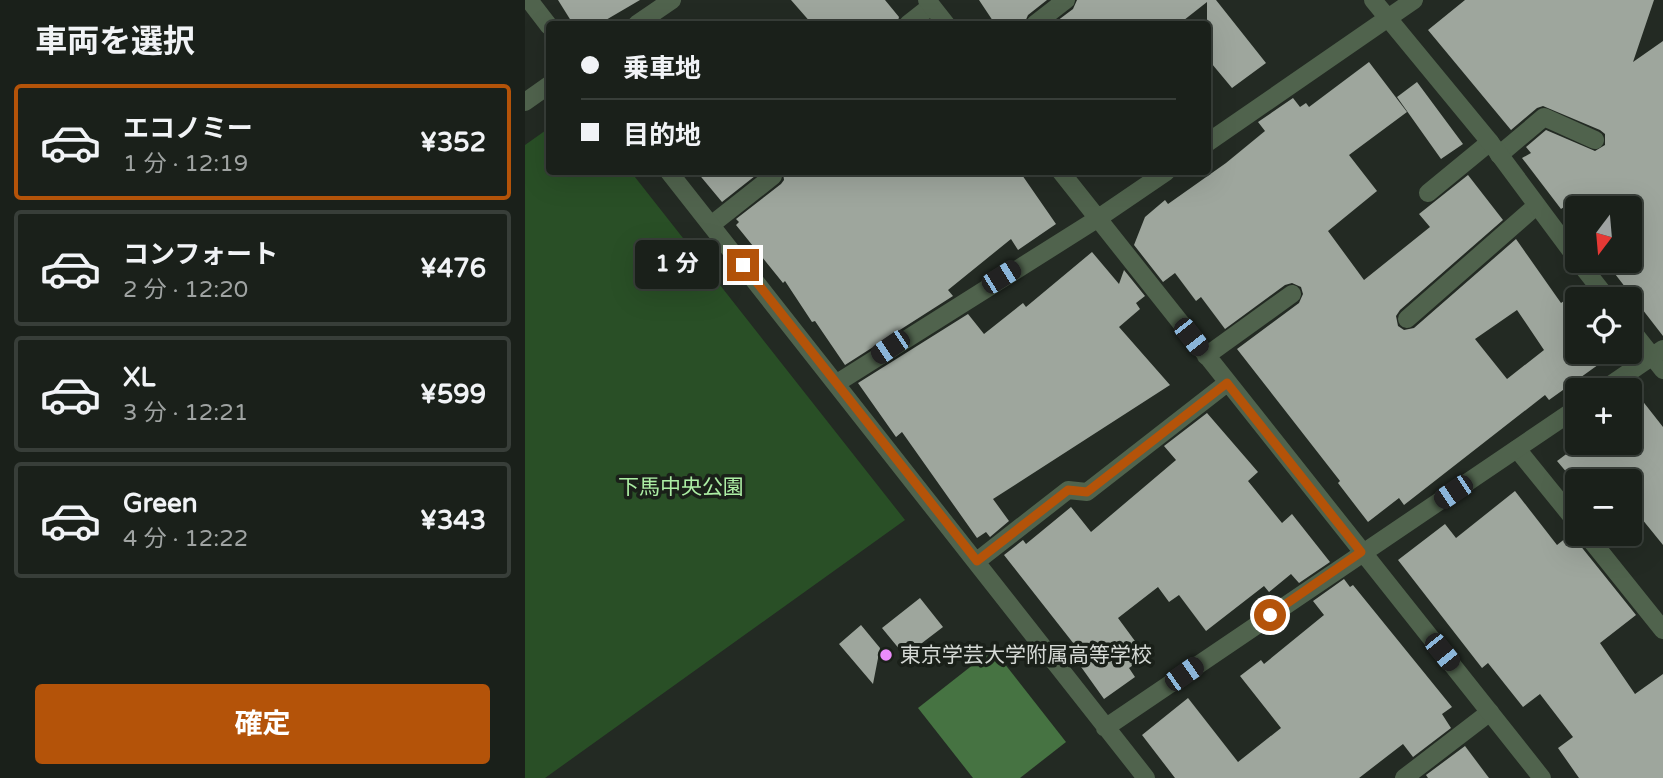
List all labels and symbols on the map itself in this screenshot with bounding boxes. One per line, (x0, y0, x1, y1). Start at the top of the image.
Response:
north arrow (1565, 196, 1641, 273)
callout: 1 分 (635, 240, 719, 290)
route end (727, 249, 759, 281)
car (978, 257, 1025, 297)
car (1170, 314, 1213, 360)
car (867, 327, 914, 367)
car (1430, 472, 1477, 512)
park label: 下馬中央公園 (618, 475, 744, 500)
route start (1254, 599, 1286, 631)
car (1421, 629, 1464, 675)
place label: 東京学芸大学附属高等学校 (900, 643, 1152, 668)
marker: 東京学芸大学附属高等学校 (878, 647, 894, 663)
car (1161, 653, 1208, 695)

